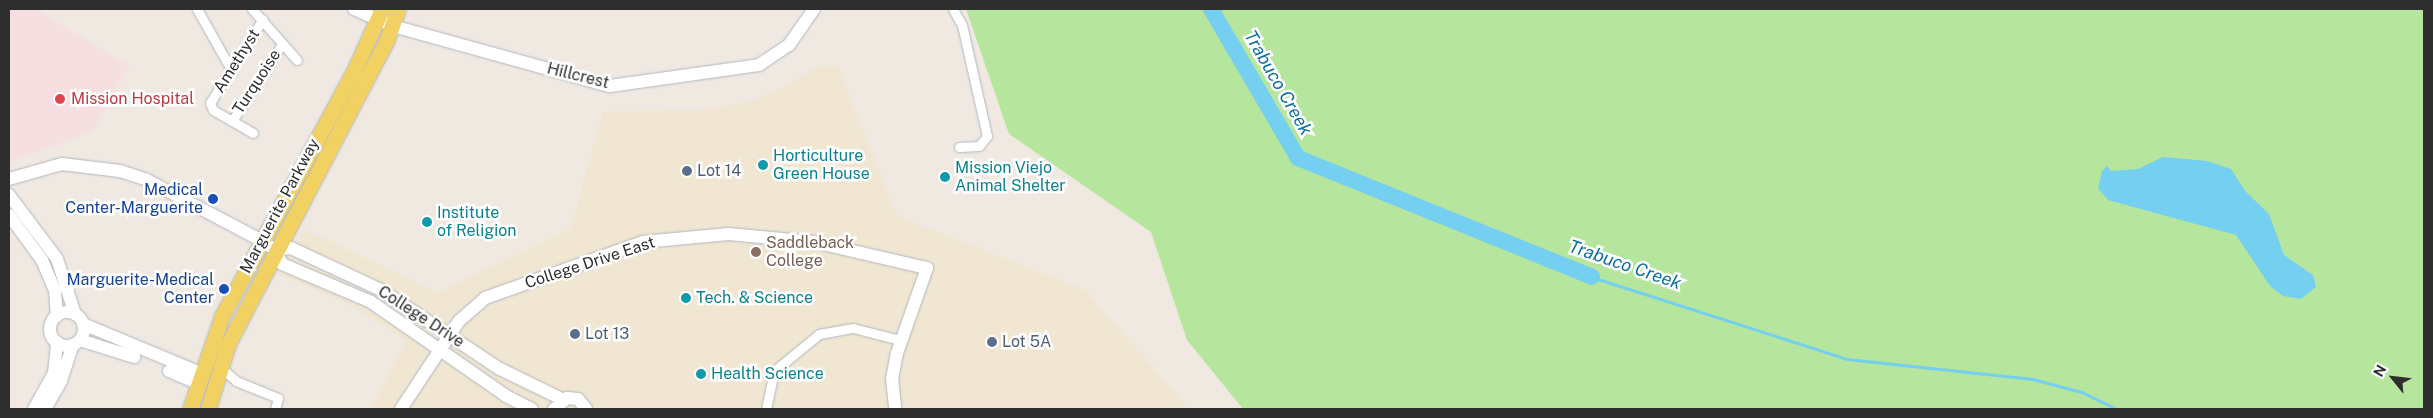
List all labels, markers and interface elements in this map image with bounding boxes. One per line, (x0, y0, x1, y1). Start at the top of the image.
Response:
street label: Amethyst (210, 26, 264, 96)
water label: Trabuco Creek (1239, 27, 1317, 139)
street label: Turquoise (229, 46, 285, 118)
street label: Hillcrest (545, 59, 611, 93)
place label: Mission Hospital (71, 89, 194, 109)
marker: Mission Hospital (53, 92, 67, 106)
street label: Marguerite Parkway (236, 135, 324, 277)
place label: Horticulture Green House (773, 146, 870, 184)
place label: Mission Viejo Animal Shelter (955, 158, 1066, 196)
marker: Horticulture Green House (757, 159, 769, 171)
place label: Lot 14 (697, 161, 741, 181)
marker: Lot 14 (681, 165, 693, 177)
marker: Mission Viejo Animal Shelter (939, 171, 951, 183)
place label: Medical Center-Marguerite (65, 180, 203, 218)
marker: Medical Center-Marguerite (207, 193, 219, 205)
place label: Institute of Religion (437, 203, 516, 241)
marker: Institute of Religion (421, 216, 433, 228)
street label: College Drive East (523, 233, 657, 293)
place label: Saddleback College (766, 233, 854, 271)
water label: Trabuco Creek (1566, 236, 1684, 294)
marker: Saddleback College (750, 246, 762, 258)
place label: Marguerite-Medical Center (66, 270, 214, 308)
street label: College Drive (374, 282, 468, 352)
marker: Marguerite-Medical Center (218, 283, 230, 295)
place label: Tech. & Science (696, 288, 813, 308)
marker: Tech. & Science (680, 292, 692, 304)
place label: Lot 13 (585, 324, 629, 344)
marker: Lot 13 (569, 328, 581, 340)
place label: Lot 5A (1002, 332, 1051, 352)
marker: Lot 5A (986, 336, 998, 348)
north arrow (2368, 353, 2418, 403)
text: N (2370, 362, 2390, 379)
place label: Health Science (711, 364, 824, 384)
marker: Health Science (695, 368, 707, 380)

